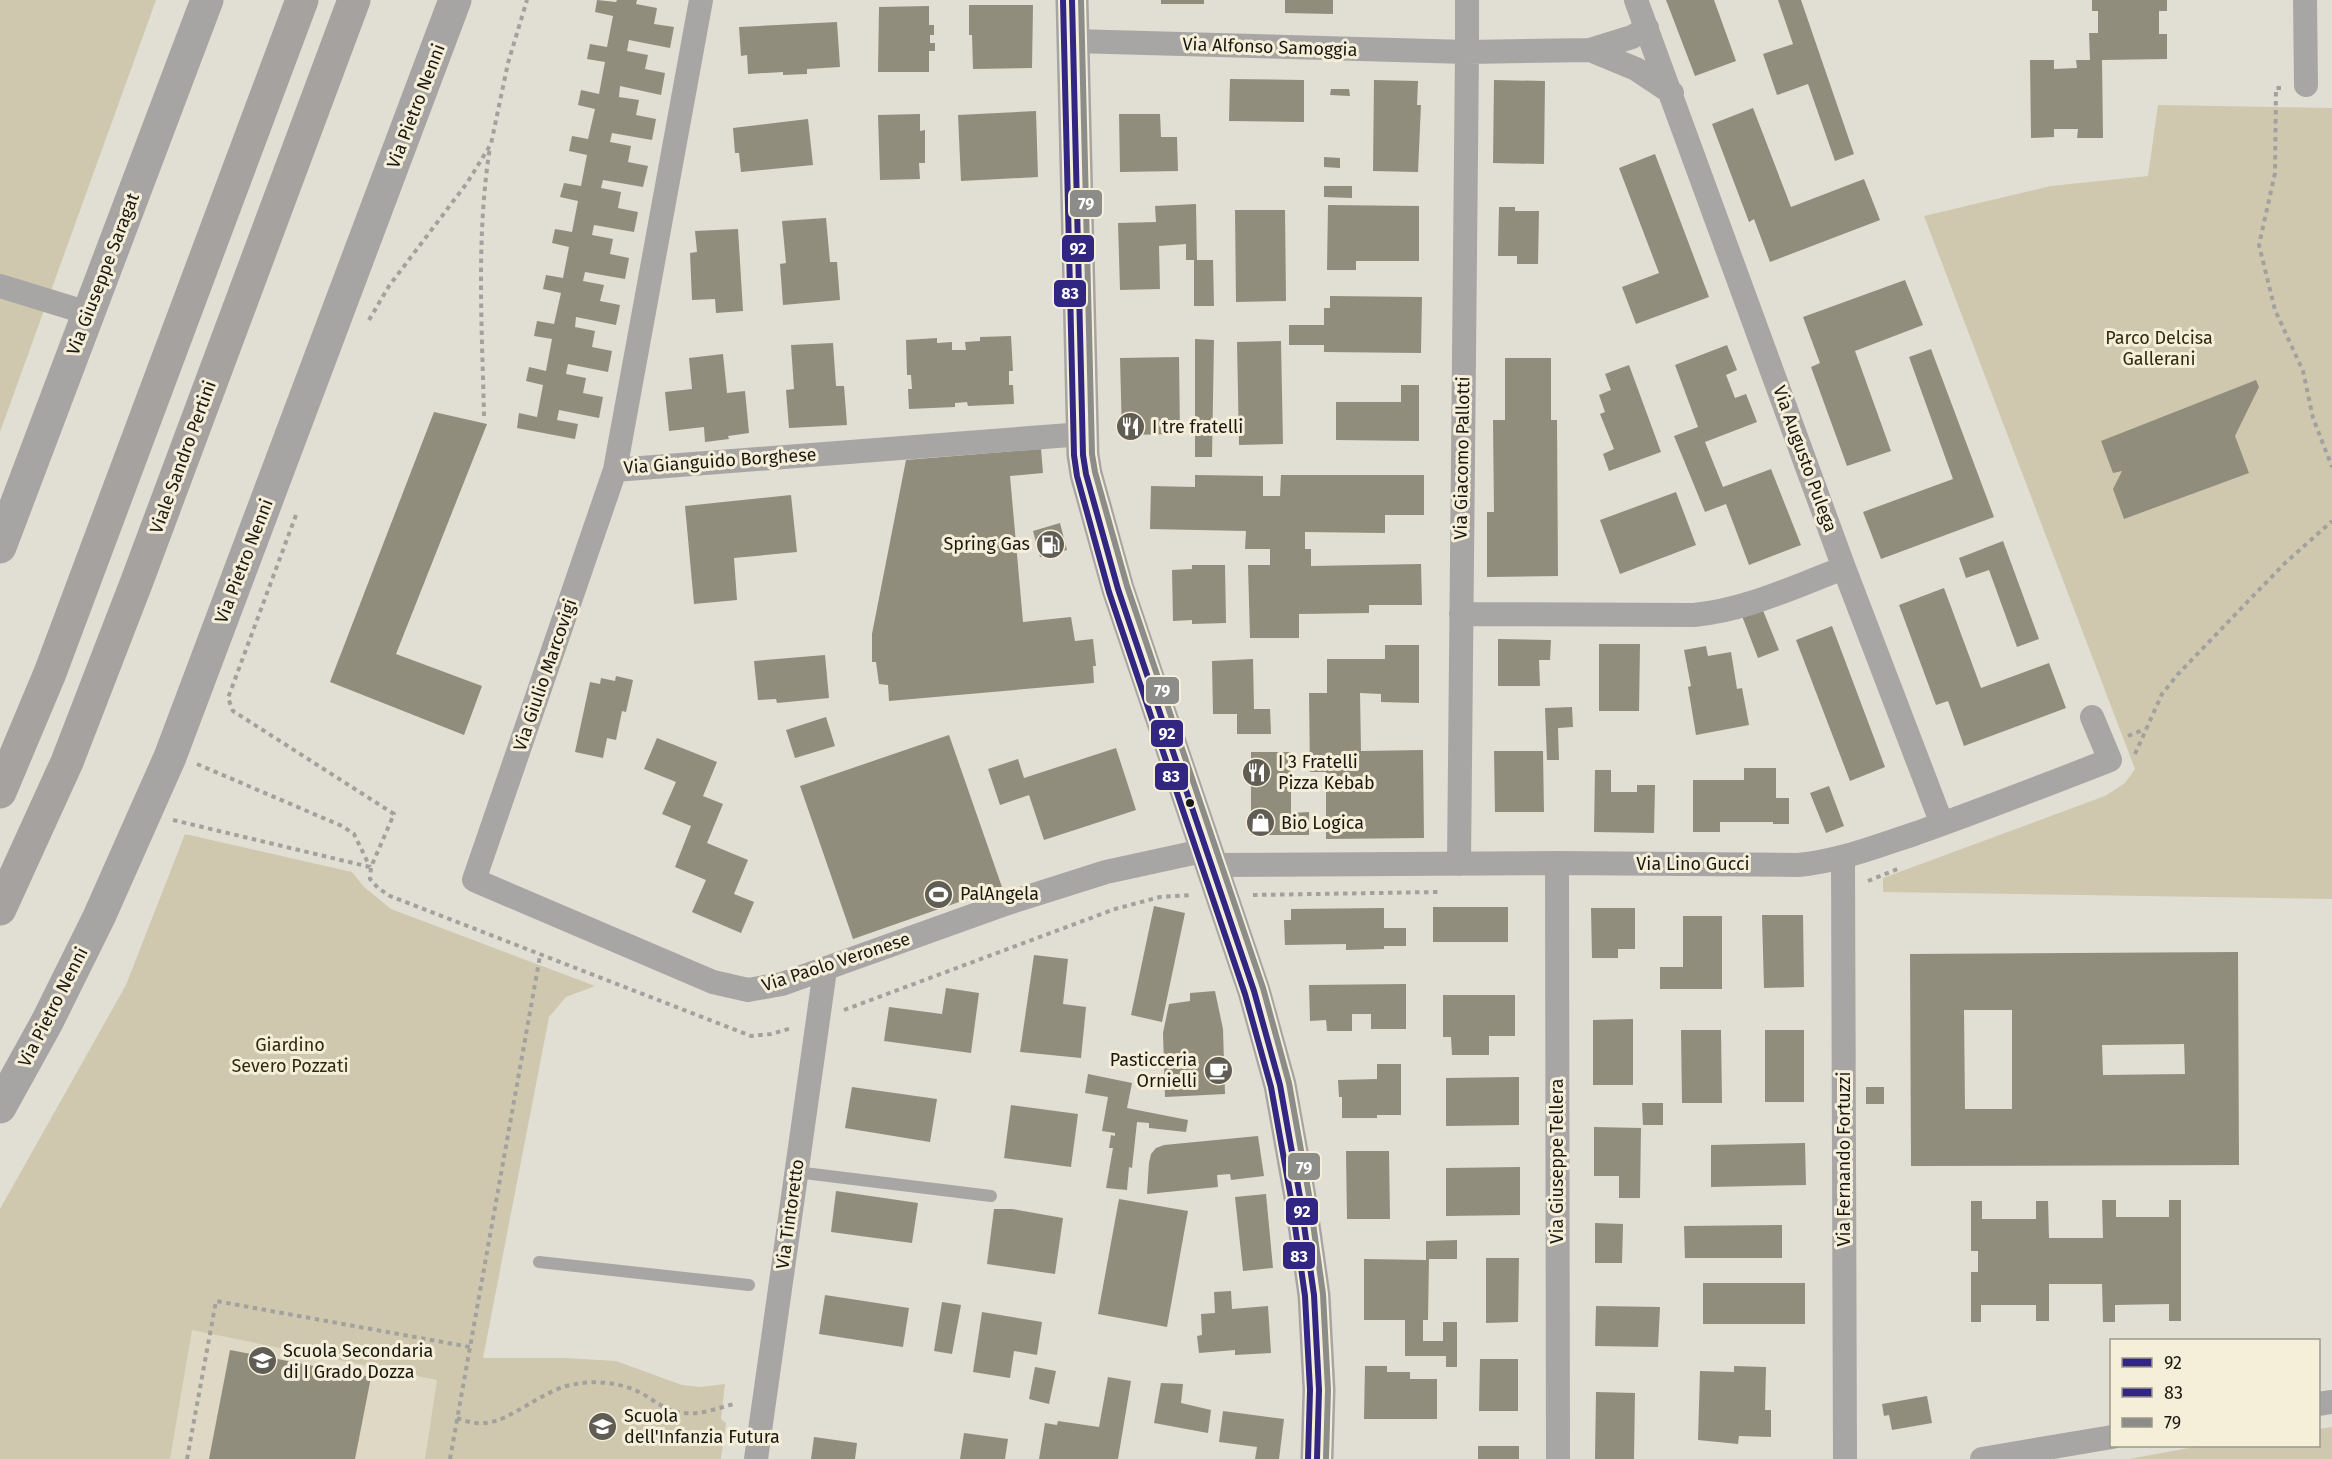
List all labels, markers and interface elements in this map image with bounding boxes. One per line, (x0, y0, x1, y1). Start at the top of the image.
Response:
street label: Via Alfonso Samoggia (1182, 33, 1358, 61)
street label: Via Pietro Nenni (382, 41, 450, 171)
line badge: 79 (1069, 189, 1103, 218)
street label: Via Giuseppe Saragat (62, 190, 144, 358)
text: 79 (1078, 194, 1094, 213)
line badge: 92 (1061, 234, 1095, 263)
text: 92 (1070, 239, 1086, 258)
line badge: 83 (1053, 279, 1087, 308)
text: 83 (1061, 284, 1079, 303)
park label: Parco Delcisa Gallerani (2105, 327, 2213, 370)
street label: Via Giacomo Pallotti (1450, 376, 1474, 540)
street label: Viale Sandro Pertini (145, 378, 221, 536)
street label: Via Augusto Pulega (1768, 383, 1842, 535)
restaurant icon: I tre fratelli (1115, 411, 1147, 443)
place label: I tre fratelli (1152, 416, 1243, 438)
street label: Via Gianguido Borghese (623, 443, 817, 479)
street label: Via Pietro Nenni (210, 496, 278, 626)
fuel station icon: Spring Gas (1035, 528, 1067, 560)
place label: Spring Gas (943, 533, 1030, 555)
street label: Via Giulio Marcovigi (509, 596, 581, 754)
line badge: 79 (1145, 676, 1180, 705)
text: 79 (1154, 681, 1170, 700)
line badge: 92 (1150, 719, 1184, 748)
text: 92 (1159, 724, 1175, 743)
place label: I 3 Fratelli Pizza Kebab (1278, 751, 1375, 794)
restaurant icon: I 3 Fratelli Pizza Kebab (1241, 756, 1273, 788)
line badge: 83 (1154, 762, 1189, 791)
text: 83 (1162, 767, 1180, 786)
unlabelled marker (1184, 797, 1196, 809)
shop icon: Bio Logica (1244, 807, 1276, 839)
place label: Bio Logica (1281, 812, 1364, 834)
street label: Via Lino Gucci (1636, 853, 1750, 875)
sports icon: PalAngela (923, 878, 955, 910)
place label: PalAngela (960, 883, 1039, 905)
street label: Via Paolo Veronese (759, 928, 913, 996)
street label: Via Pietro Nenni (13, 943, 93, 1071)
park label: Giardino Severo Pozzati (232, 1034, 348, 1077)
place label: Pasticceria Ornielli (1110, 1049, 1197, 1092)
cafe icon: Pasticceria Ornielli (1202, 1054, 1234, 1086)
street label: Via Fernando Fortuzzi (1833, 1072, 1855, 1247)
street label: Via Giuseppe Tellera (1546, 1078, 1568, 1244)
line badge: 79 (1287, 1152, 1321, 1181)
street label: Via Tintoretto (771, 1158, 809, 1270)
text: 79 (1296, 1158, 1312, 1177)
line badge: 92 (1285, 1197, 1319, 1226)
text: 92 (1294, 1202, 1310, 1221)
line badge: 83 (1282, 1241, 1316, 1270)
text: 83 (1290, 1247, 1308, 1266)
legend (2110, 1339, 2320, 1447)
place label: Scuola Secondaria di I Grado Dozza (283, 1340, 433, 1383)
school or university icon: Scuola Secondaria di I Grado Dozza (246, 1345, 278, 1377)
text: 92 (2164, 1352, 2182, 1374)
text: 83 (2164, 1382, 2183, 1404)
place label: Scuola dell'Infanzia Futura (624, 1405, 780, 1448)
school or university icon: Scuola dell'Infanzia Futura (587, 1410, 619, 1442)
text: 79 (2164, 1412, 2181, 1434)

